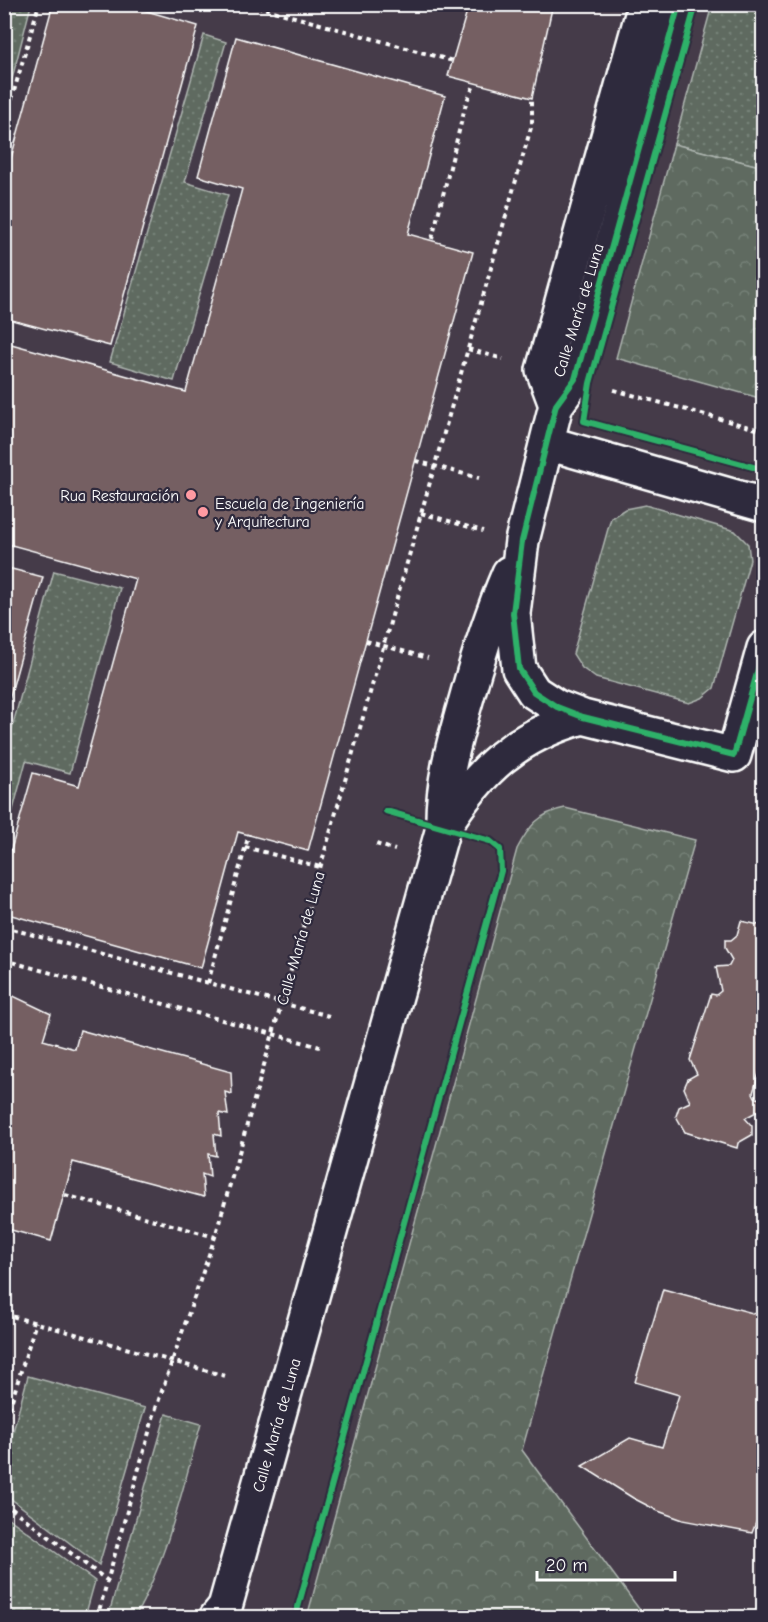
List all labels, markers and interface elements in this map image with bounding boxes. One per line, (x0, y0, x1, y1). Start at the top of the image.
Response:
street label: Calle María de Luna (550, 241, 608, 379)
place label: Rua Restauración (60, 487, 179, 505)
marker: Rua Restauración (184, 488, 198, 502)
place label: Escuela de Ingeniería y Arquitectura (214, 495, 364, 531)
marker: Escuela de Ingeniería y Arquitectura (196, 505, 210, 519)
street label: Calle María de Luna (273, 869, 329, 1007)
street label: Calle María de Luna (249, 1356, 305, 1494)
scale bar (537, 1544, 675, 1582)
text: 20 m (546, 1555, 587, 1576)

